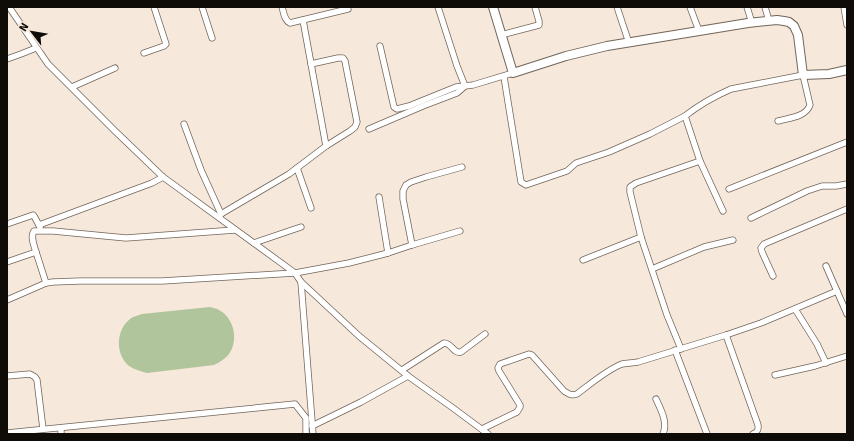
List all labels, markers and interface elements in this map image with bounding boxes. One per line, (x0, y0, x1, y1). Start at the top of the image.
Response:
north arrow (12, 12, 52, 52)
text: N (16, 20, 31, 34)

